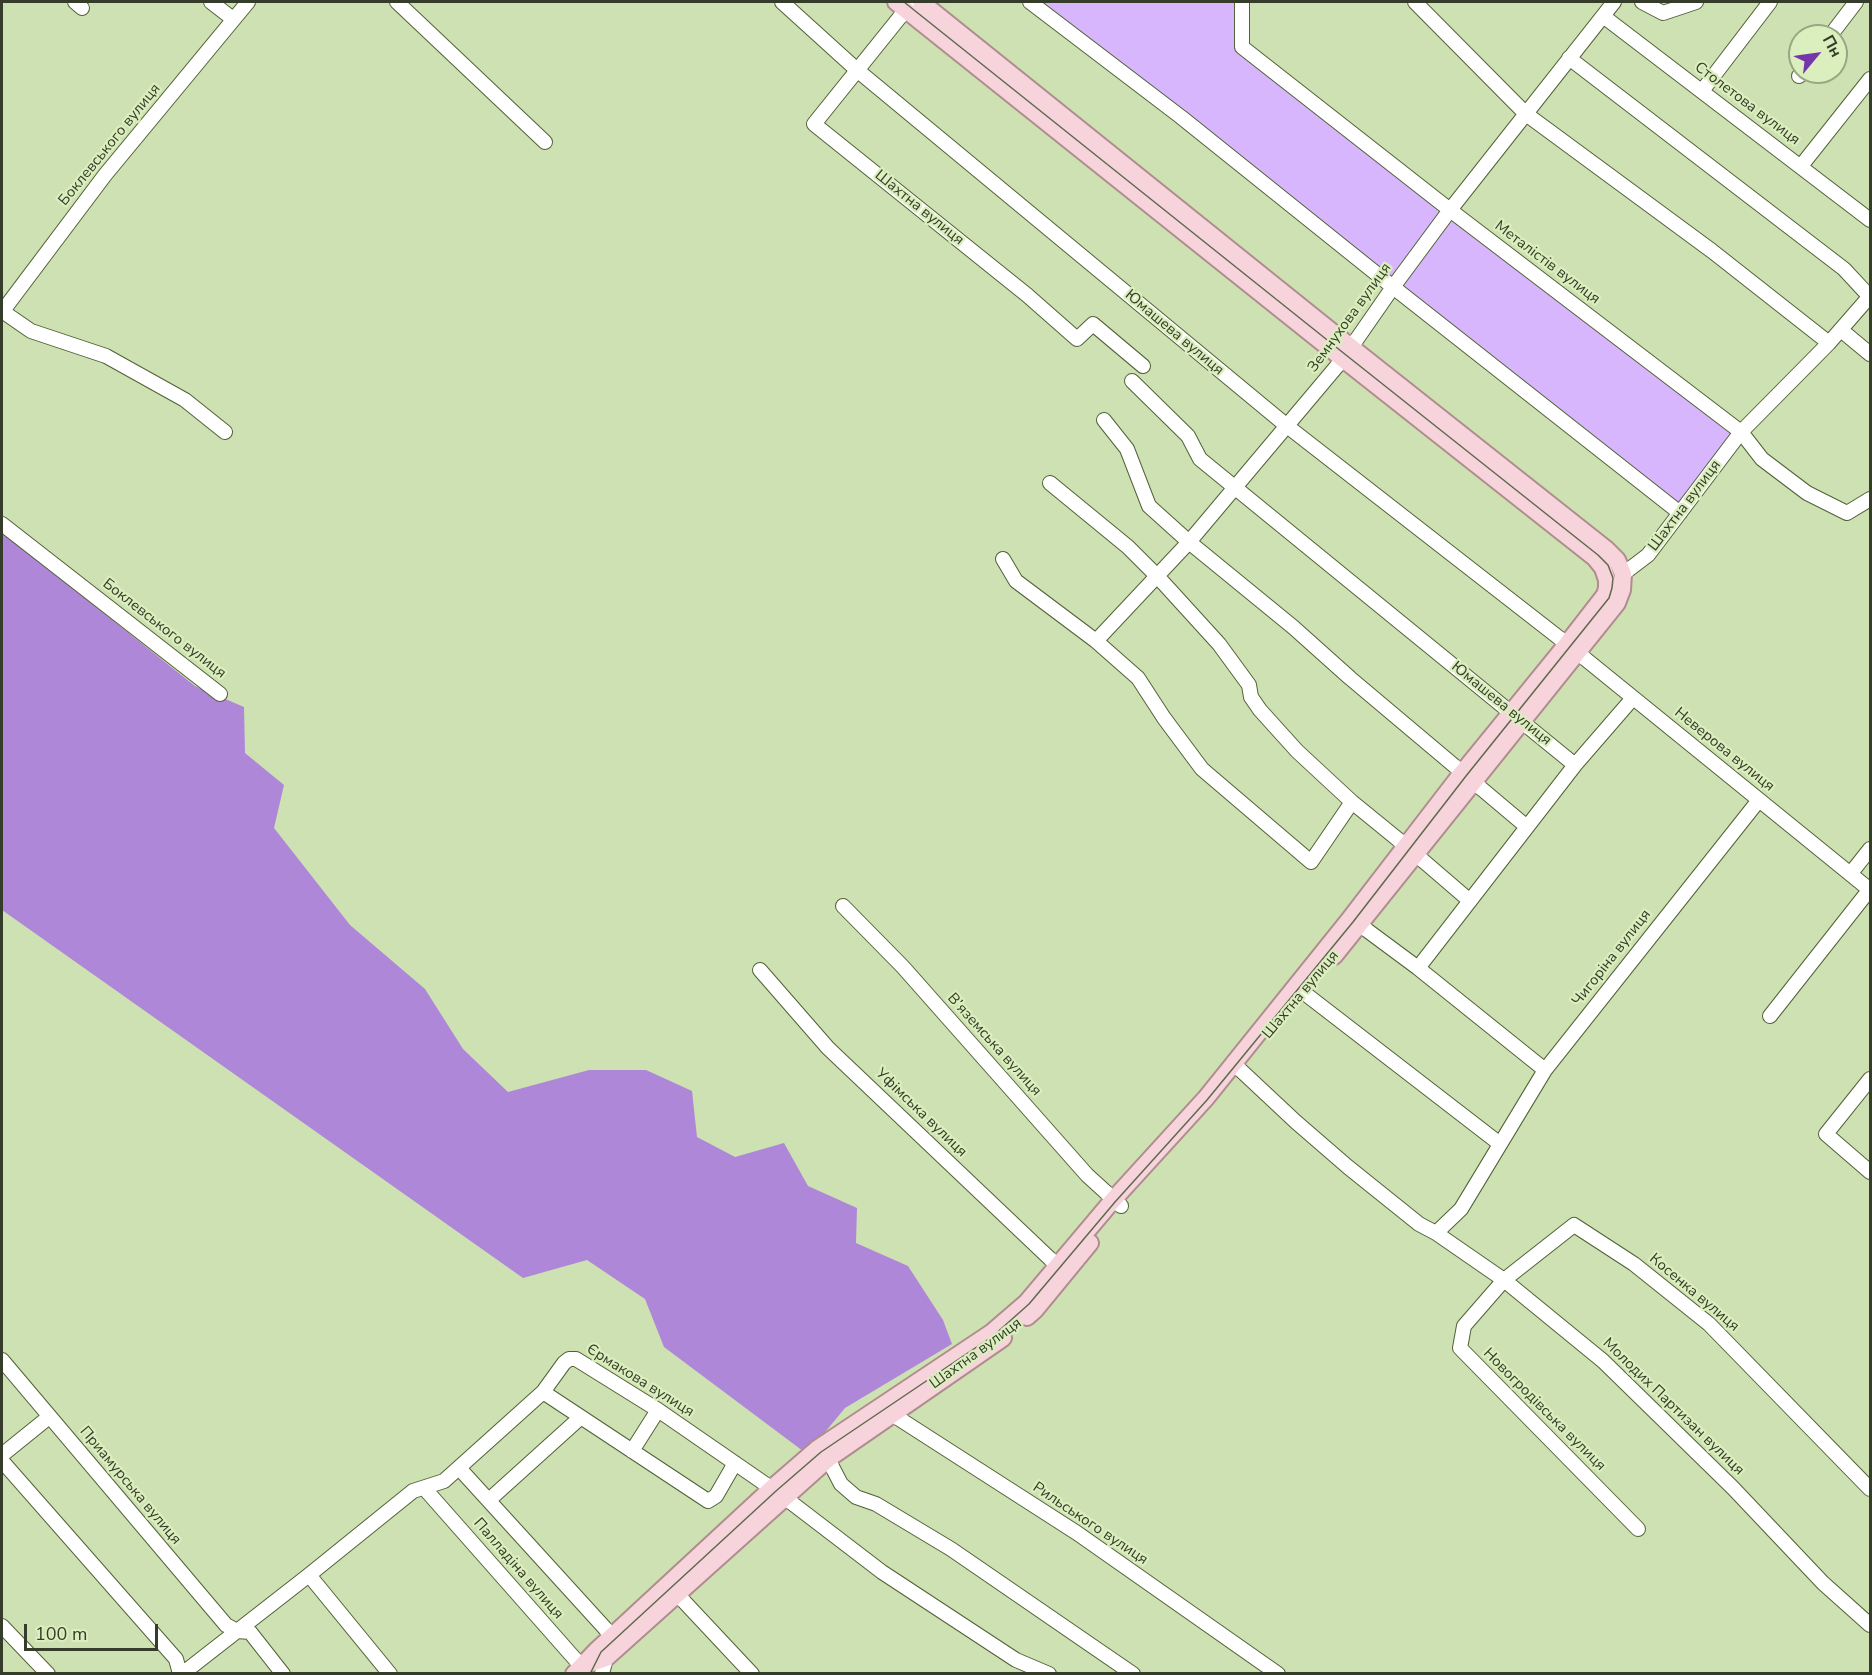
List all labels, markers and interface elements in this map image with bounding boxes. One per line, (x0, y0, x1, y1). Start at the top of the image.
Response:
north arrow (1788, 24, 1848, 84)
text: Пн (1817, 31, 1847, 61)
street label: Столетова вулиця (1691, 59, 1803, 149)
street label: Боклевського вулиця (55, 80, 165, 210)
street label: Шахтна вулиця (871, 167, 967, 249)
street label: Металістів вулиця (1491, 217, 1603, 309)
street label: Земнухова вулиця (1304, 260, 1396, 376)
street label: Юмашева вулиця (1121, 286, 1227, 380)
street label: Шахтна вулиця (1645, 457, 1725, 555)
street label: Боклевського вулиця (99, 575, 229, 683)
street label: Юмашева вулиця (1447, 658, 1555, 750)
street label: Неверова вулиця (1670, 704, 1778, 796)
street label: Чигоріна вулиця (1569, 906, 1655, 1010)
street label: Шахтна вулиця (1259, 947, 1343, 1043)
street label: В’яземська вулиця (943, 990, 1045, 1100)
street label: Уфімська вулиця (872, 1065, 970, 1161)
street label: Косенка вулиця (1645, 1250, 1743, 1336)
street label: Шахтна вулиця (926, 1315, 1026, 1393)
street label: Молодих Партизан вулиця (1598, 1335, 1748, 1479)
street label: Єрмакова вулиця (583, 1341, 697, 1421)
street label: Новогродівська вулиця (1479, 1345, 1609, 1475)
street label: Приамурська вулиця (75, 1423, 185, 1549)
street label: Рильського вулиця (1029, 1479, 1151, 1569)
street label: Палладіна вулиця (469, 1515, 567, 1623)
scale bar (27, 1612, 160, 1650)
text: 100 m (35, 1622, 87, 1646)

